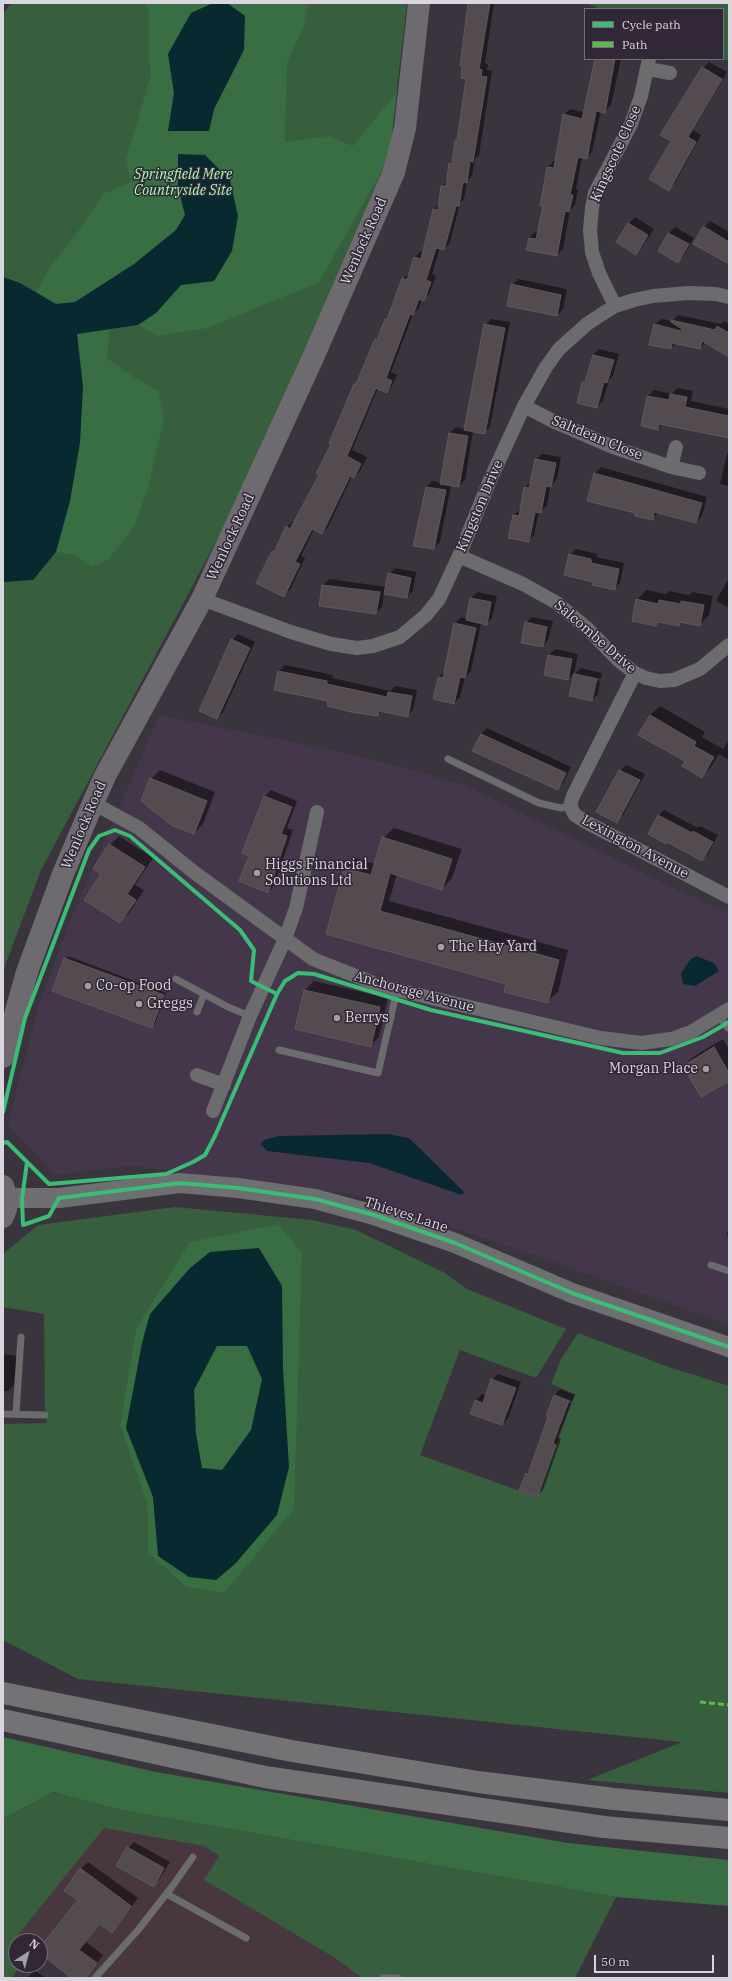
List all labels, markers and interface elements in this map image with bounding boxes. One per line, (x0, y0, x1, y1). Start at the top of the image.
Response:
legend (584, 8, 724, 60)
text: Cycle path (622, 17, 681, 32)
text: Path (622, 37, 647, 52)
street label: Kingscote Close (587, 103, 645, 205)
park label: Springfield Mere Countryside Site (134, 167, 232, 200)
street label: Wenlock Road (337, 195, 391, 287)
street label: Saltdean Close (549, 412, 645, 464)
street label: Kingston Drive (453, 458, 507, 554)
street label: Wenlock Road (204, 491, 258, 583)
street label: Salcombe Drive (551, 597, 639, 677)
street label: Wenlock Road (58, 779, 110, 871)
street label: Lexington Avenue (579, 812, 691, 882)
place label: Higgs Financial Solutions Ltd (265, 857, 368, 890)
marker: Higgs Financial Solutions Ltd (252, 868, 262, 878)
place label: The Hay Yard (449, 939, 537, 955)
marker: The Hay Yard (436, 942, 446, 952)
street label: Anchorage Avenue (352, 968, 476, 1016)
place label: Co-op Food (96, 978, 171, 994)
marker: Co-op Food (83, 981, 93, 991)
place label: Greggs (147, 996, 193, 1012)
marker: Greggs (134, 999, 144, 1009)
place label: Berrys (345, 1010, 389, 1026)
marker: Berrys (332, 1013, 342, 1023)
place label: Morgan Place (609, 1061, 698, 1077)
marker: Morgan Place (701, 1064, 711, 1074)
street label: Thieves Lane (362, 1194, 450, 1236)
north arrow (8, 1933, 48, 1973)
text: N (27, 1936, 42, 1952)
scale bar (596, 1947, 716, 1973)
text: 50 m (601, 1954, 630, 1969)

